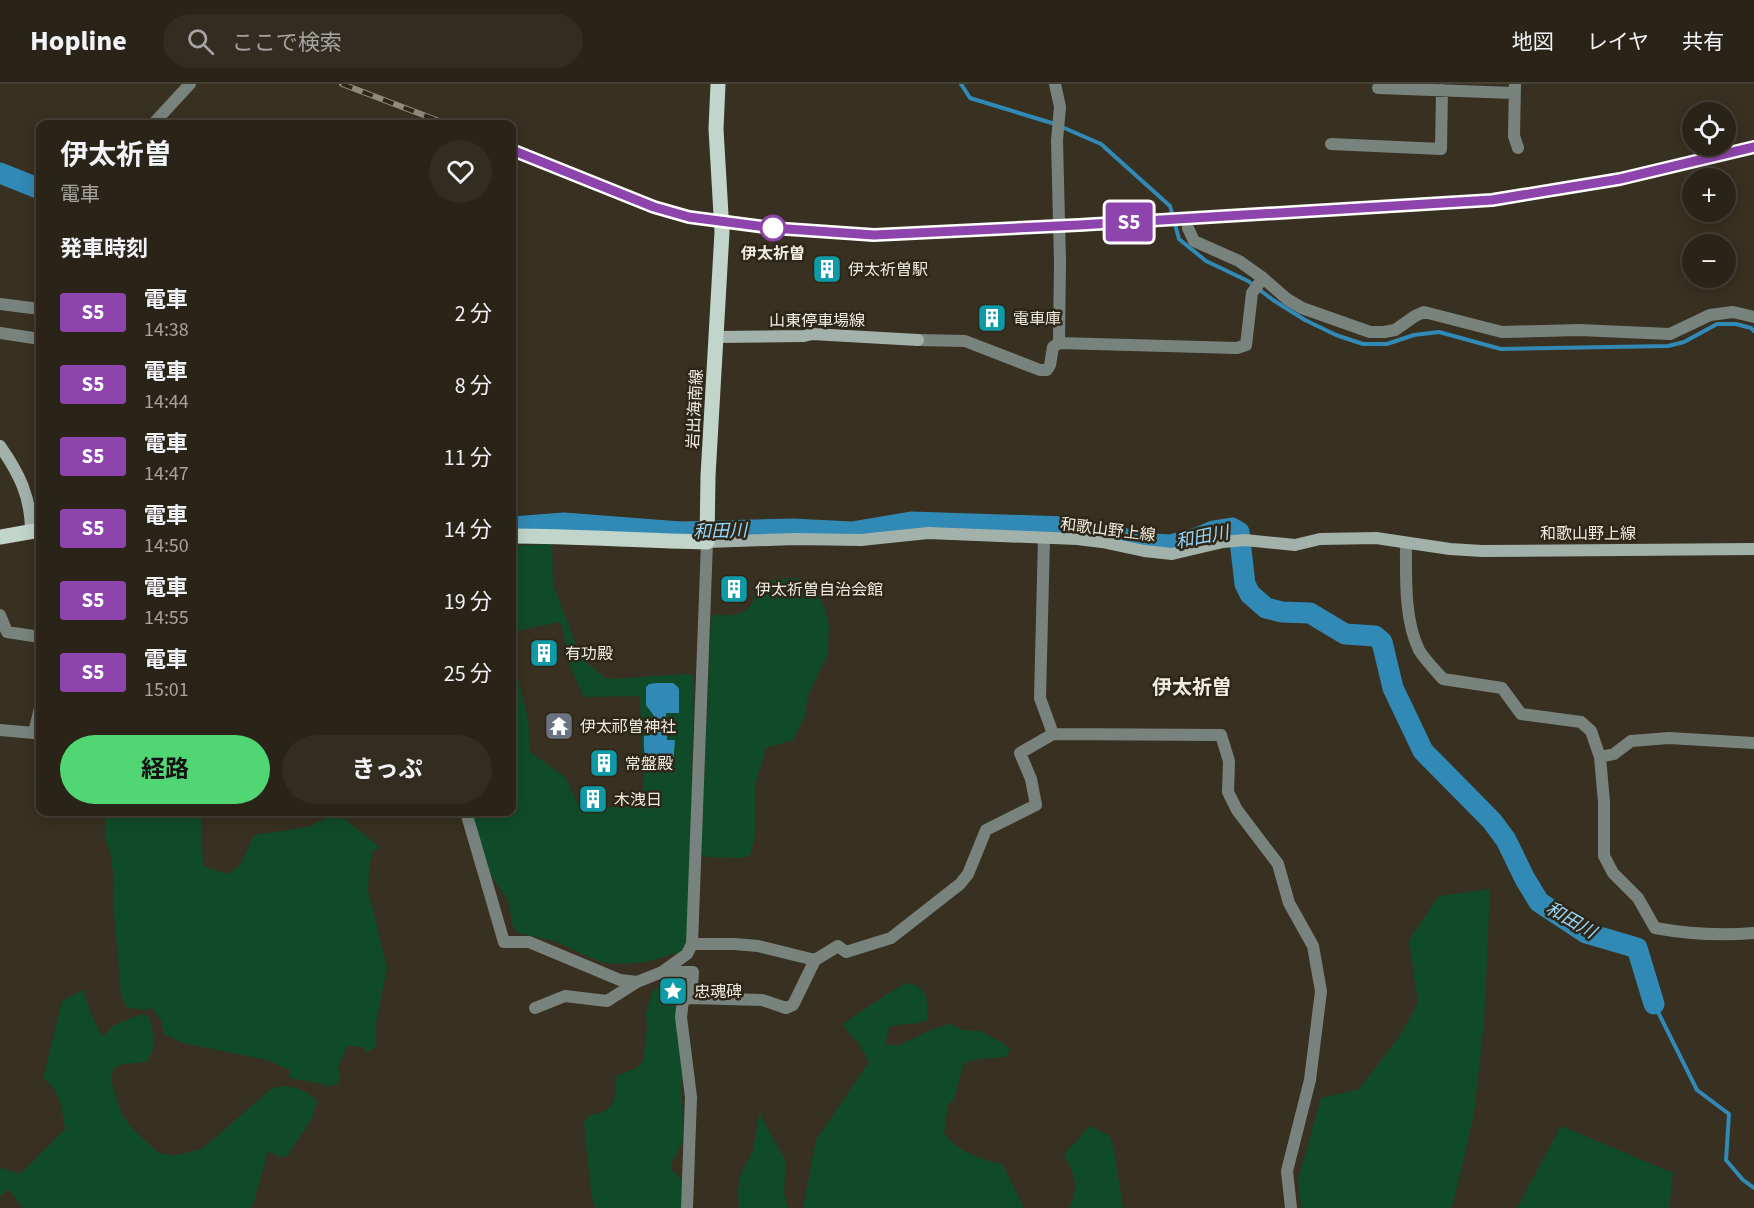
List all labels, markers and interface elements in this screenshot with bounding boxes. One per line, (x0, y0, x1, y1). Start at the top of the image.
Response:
search box (163, 14, 583, 68)
text: Hopline (30, 21, 127, 61)
icon: search (184, 25, 217, 58)
text: ここで検索 (232, 27, 342, 59)
text: 地図 (1512, 27, 1554, 57)
text: レイヤ (1587, 27, 1649, 57)
text: 共有 (1682, 27, 1724, 57)
map controls (1682, 102, 1736, 288)
button: locate (1682, 102, 1736, 156)
text: 伊太祈曽 (60, 135, 172, 175)
button: heart (429, 140, 492, 203)
button: + (1682, 168, 1736, 222)
text: 電車 (60, 181, 100, 209)
line badge: S5 (1102, 202, 1156, 242)
text: S5 (1118, 207, 1140, 237)
marker: 伊太祈曽 (760, 215, 786, 241)
text: 発車時刻 (60, 233, 148, 265)
button: − (1682, 234, 1736, 288)
place label: 伊太祈曽 (740, 243, 805, 265)
building icon: 伊太祈曽駅 (811, 253, 843, 285)
place label: 伊太祈曽駅 (848, 259, 928, 281)
text: 電車 (144, 284, 188, 316)
text: S5 (82, 297, 104, 327)
text: 2 分 (455, 298, 492, 330)
building icon: 電車庫 (976, 302, 1008, 334)
place label: 電車庫 (1013, 308, 1061, 330)
street label: 山東停車場線 (769, 310, 865, 332)
text: 14:38 (144, 316, 189, 344)
text: 電車 (144, 356, 188, 388)
text: S5 (82, 369, 104, 399)
street label: 岩出海南線 (682, 369, 708, 450)
text: 8 分 (455, 370, 492, 402)
text: 14:44 (144, 388, 189, 416)
text: 電車 (144, 428, 188, 460)
text: S5 (82, 441, 104, 471)
text: 11 分 (444, 442, 492, 474)
text: 14:47 (144, 460, 189, 488)
text: 電車 (144, 500, 188, 532)
text: S5 (82, 513, 104, 543)
street label: 和歌山野上線 (1059, 513, 1157, 547)
text: 14 分 (444, 514, 492, 546)
water label: 和田川 (693, 518, 749, 545)
water label: 和田川 (1173, 520, 1233, 555)
street label: 和歌山野上線 (1540, 523, 1636, 545)
text: 14:50 (144, 532, 189, 560)
text: 電車 (144, 572, 188, 604)
building icon: 伊太祈曽自治会館 (718, 573, 750, 605)
place label: 伊太祈曽自治会館 (755, 579, 883, 601)
text: S5 (82, 585, 104, 615)
text: 19 分 (444, 586, 492, 618)
text: 14:55 (144, 604, 189, 632)
building icon: 有功殿 (528, 637, 560, 669)
place label: 有功殿 (565, 643, 613, 665)
text: 電車 (144, 644, 188, 676)
text: S5 (82, 657, 104, 687)
text: 25 分 (444, 658, 492, 690)
district label: 伊太祈曽 (1152, 674, 1232, 702)
text: 15:01 (144, 676, 189, 704)
temple icon: 伊太祁曽神社 (543, 710, 575, 742)
place label: 伊太祁曽神社 (580, 716, 676, 738)
button: 経路 (60, 735, 270, 804)
button: きっぷ (282, 735, 492, 804)
building icon: 常盤殿 (588, 747, 620, 779)
place label: 常盤殿 (625, 753, 673, 775)
building icon: 木洩日 (577, 783, 609, 815)
place label: 木洩日 (614, 789, 662, 811)
water label: 和田川 (1541, 896, 1602, 946)
place icon: 忠魂碑 (657, 975, 689, 1007)
place label: 忠魂碑 (694, 981, 742, 1003)

